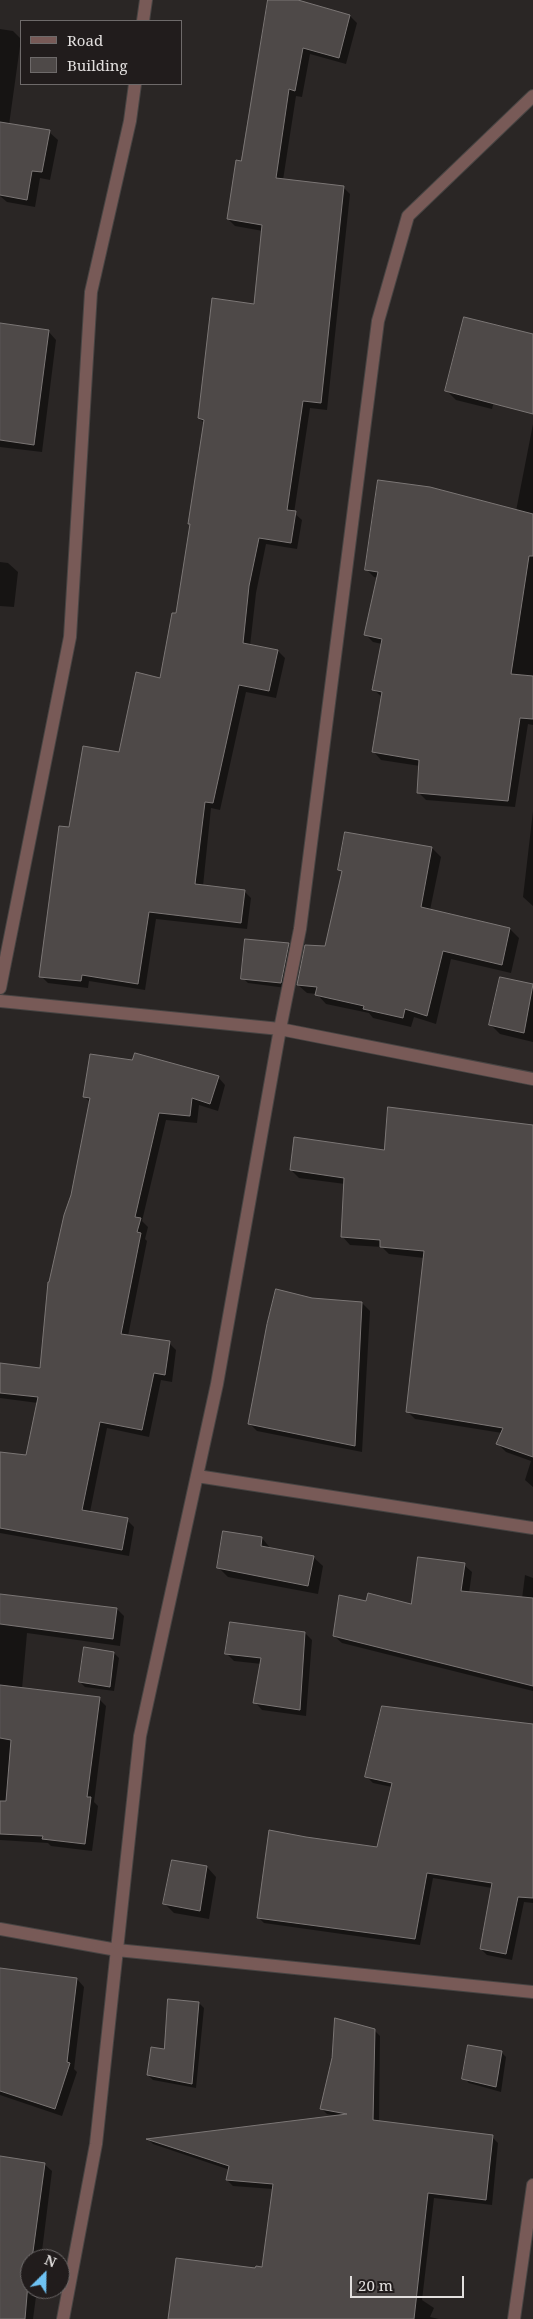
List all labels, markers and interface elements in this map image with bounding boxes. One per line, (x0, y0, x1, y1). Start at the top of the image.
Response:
legend (20, 20, 182, 85)
text: Road (67, 30, 103, 50)
text: Building (67, 55, 128, 75)
north arrow (20, 2249, 70, 2299)
text: N (42, 2250, 59, 2272)
scale bar (353, 2266, 467, 2298)
text: 20 m (358, 2275, 393, 2295)

